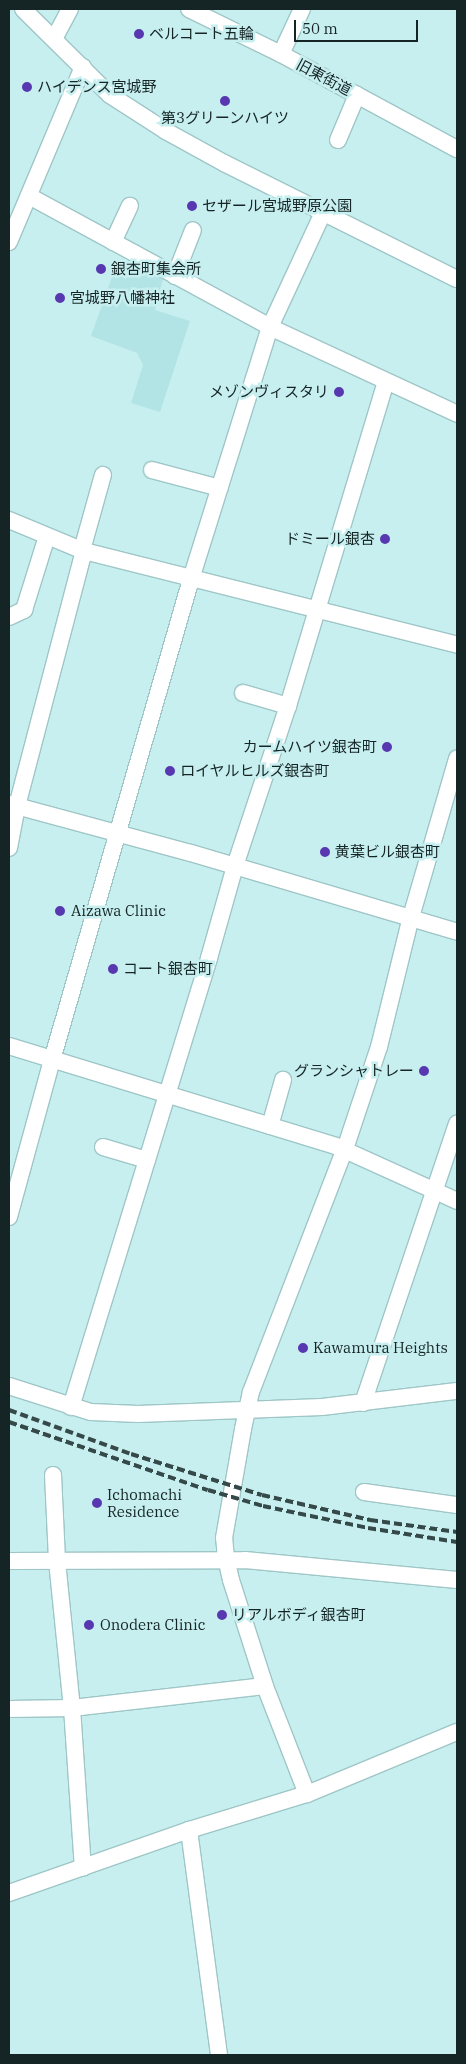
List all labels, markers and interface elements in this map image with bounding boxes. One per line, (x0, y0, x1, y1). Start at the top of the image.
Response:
scale bar (296, 10, 420, 42)
text: 50 m (302, 19, 338, 38)
place label: ベルコート五輪 (149, 25, 254, 43)
marker: ベルコート五輪 (133, 28, 145, 40)
street label: 旧東街道 (293, 55, 355, 99)
place label: ハイデンス宮城野 (37, 78, 157, 96)
marker: ハイデンス宮城野 (21, 81, 33, 93)
marker: 第3グリーンハイツ (219, 95, 231, 107)
place label: 第3グリーンハイツ (161, 109, 289, 127)
place label: セザール宮城野原公園 (202, 197, 352, 215)
marker: セザール宮城野原公園 (186, 200, 198, 212)
place label: 銀杏町集会所 (111, 260, 201, 278)
marker: 銀杏町集会所 (95, 263, 107, 275)
place label: 宮城野八幡神社 (70, 289, 175, 307)
marker: 宮城野八幡神社 (54, 292, 66, 304)
place label: メゾンヴィスタリ (209, 383, 329, 401)
marker: メゾンヴィスタリ (333, 386, 345, 398)
place label: ドミール銀杏 (285, 530, 375, 548)
marker: ドミール銀杏 (379, 533, 391, 545)
place label: カームハイツ銀杏町 (242, 738, 377, 756)
marker: カームハイツ銀杏町 (381, 741, 393, 753)
place label: ロイヤルヒルズ銀杏町 (180, 762, 330, 780)
marker: ロイヤルヒルズ銀杏町 (164, 765, 176, 777)
place label: 黄葉ビル銀杏町 (335, 843, 440, 861)
marker: 黄葉ビル銀杏町 (319, 846, 331, 858)
place label: Aizawa Clinic (71, 902, 166, 920)
marker: Aizawa Clinic (53, 904, 67, 918)
place label: コート銀杏町 (123, 960, 213, 978)
marker: コート銀杏町 (107, 963, 119, 975)
place label: グランシャトレー (294, 1062, 414, 1080)
marker: グランシャトレー (418, 1065, 430, 1077)
place label: Kawamura Heights (313, 1339, 448, 1357)
marker: Kawamura Heights (297, 1342, 309, 1354)
place label: Ichomachi Residence (107, 1485, 182, 1520)
marker: Ichomachi Residence (91, 1497, 103, 1509)
place label: リアルボディ銀杏町 (232, 1606, 367, 1624)
marker: リアルボディ銀杏町 (216, 1609, 228, 1621)
place label: Onodera Clinic (100, 1616, 205, 1634)
marker: Onodera Clinic (82, 1618, 96, 1632)

